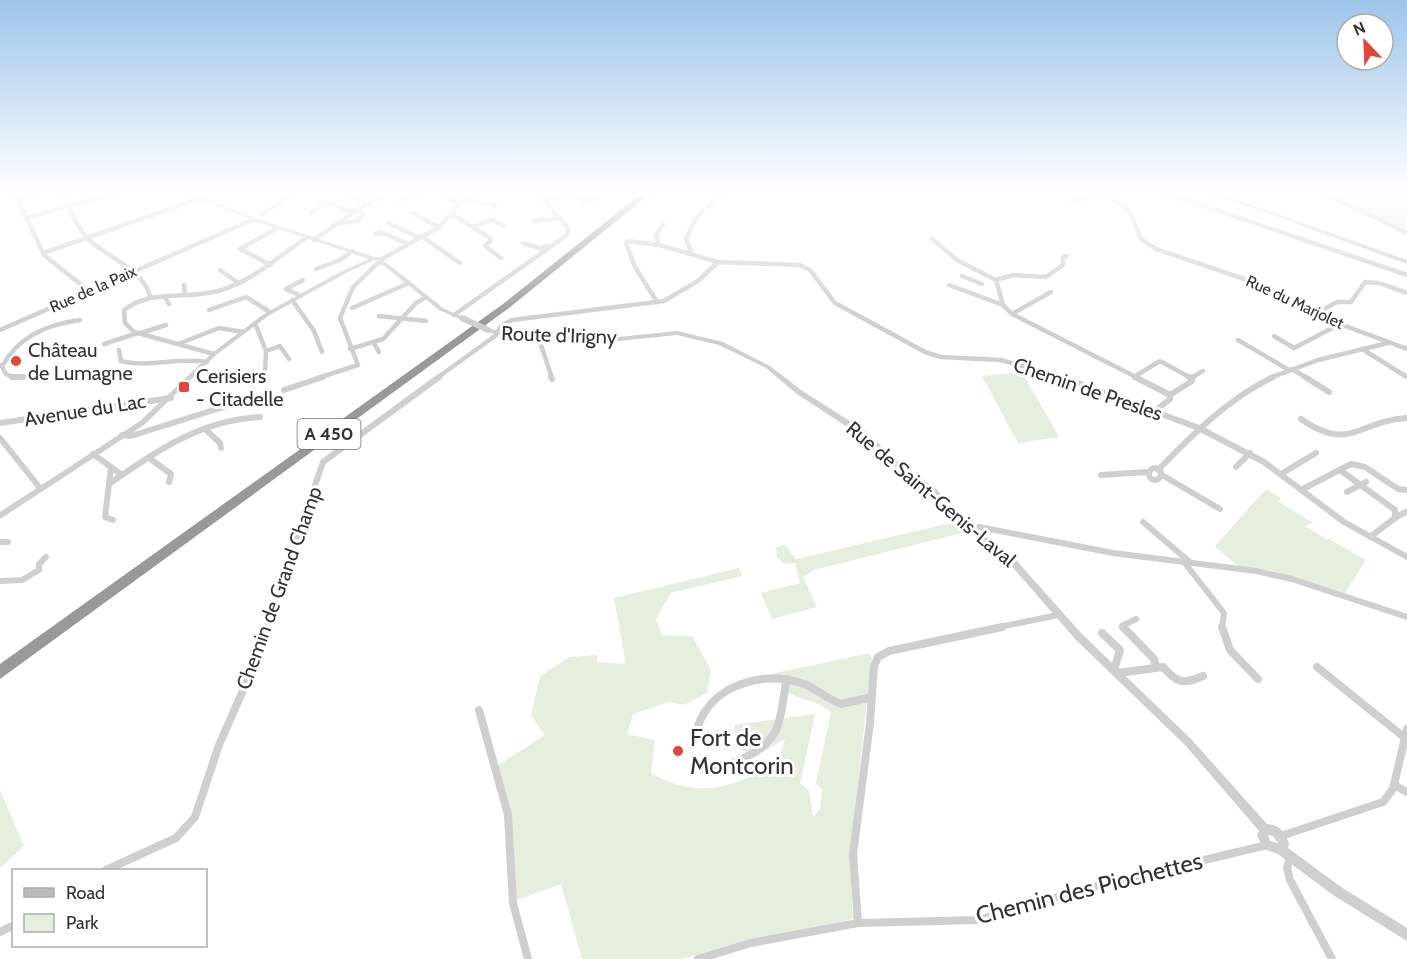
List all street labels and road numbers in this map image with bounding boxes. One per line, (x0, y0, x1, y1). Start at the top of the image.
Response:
street label: Rue de la Paix (47, 261, 140, 317)
street label: Rue du Marjolet (1243, 271, 1347, 333)
street label: Route d'Irigny (501, 321, 617, 349)
street label: Chemin de Presles (1010, 352, 1166, 426)
street label: Avenue du Lac (23, 389, 147, 431)
street label: Rue de Saint-Genis-Laval (841, 416, 1021, 572)
road number: A 450 (298, 419, 360, 449)
street label: Chemin de Grand Champ (231, 483, 327, 693)
street label: Chemin des Piochettes (973, 846, 1205, 930)

